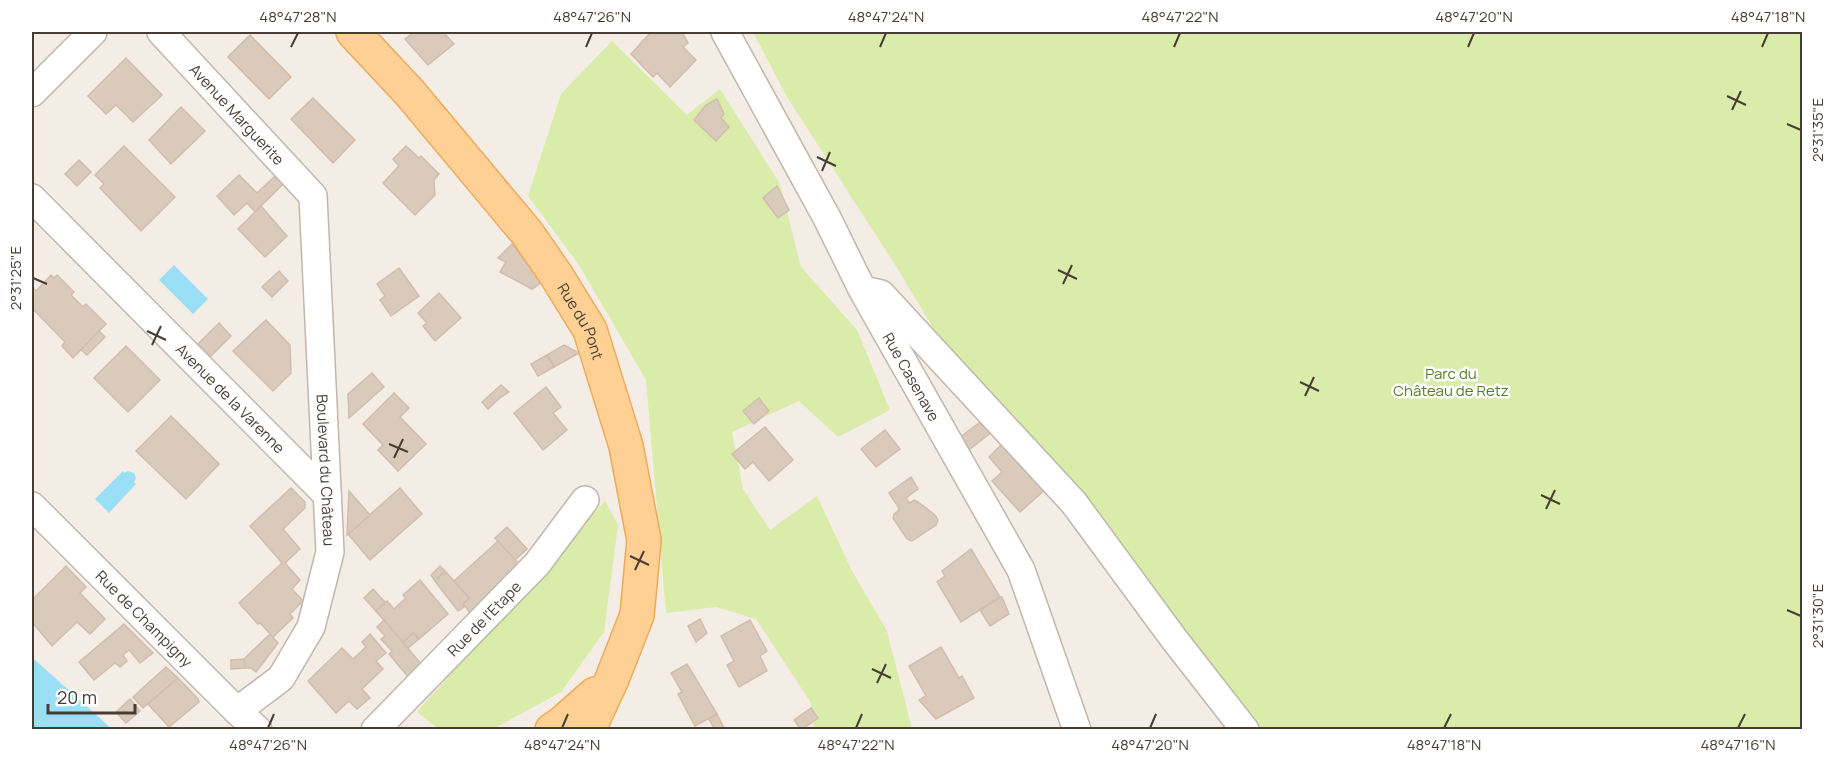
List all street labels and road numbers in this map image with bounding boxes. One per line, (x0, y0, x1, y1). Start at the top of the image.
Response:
street label: Avenue Marguerite (185, 59, 289, 169)
street label: Rue du Pont (553, 279, 609, 362)
street label: Rue Casenave (878, 329, 945, 425)
street label: Avenue de la Varenne (171, 339, 290, 458)
street label: Boulevard du Château (312, 394, 340, 547)
street label: Rue de Champigny (91, 565, 198, 672)
street label: Rue de l'Etape (442, 576, 526, 661)

